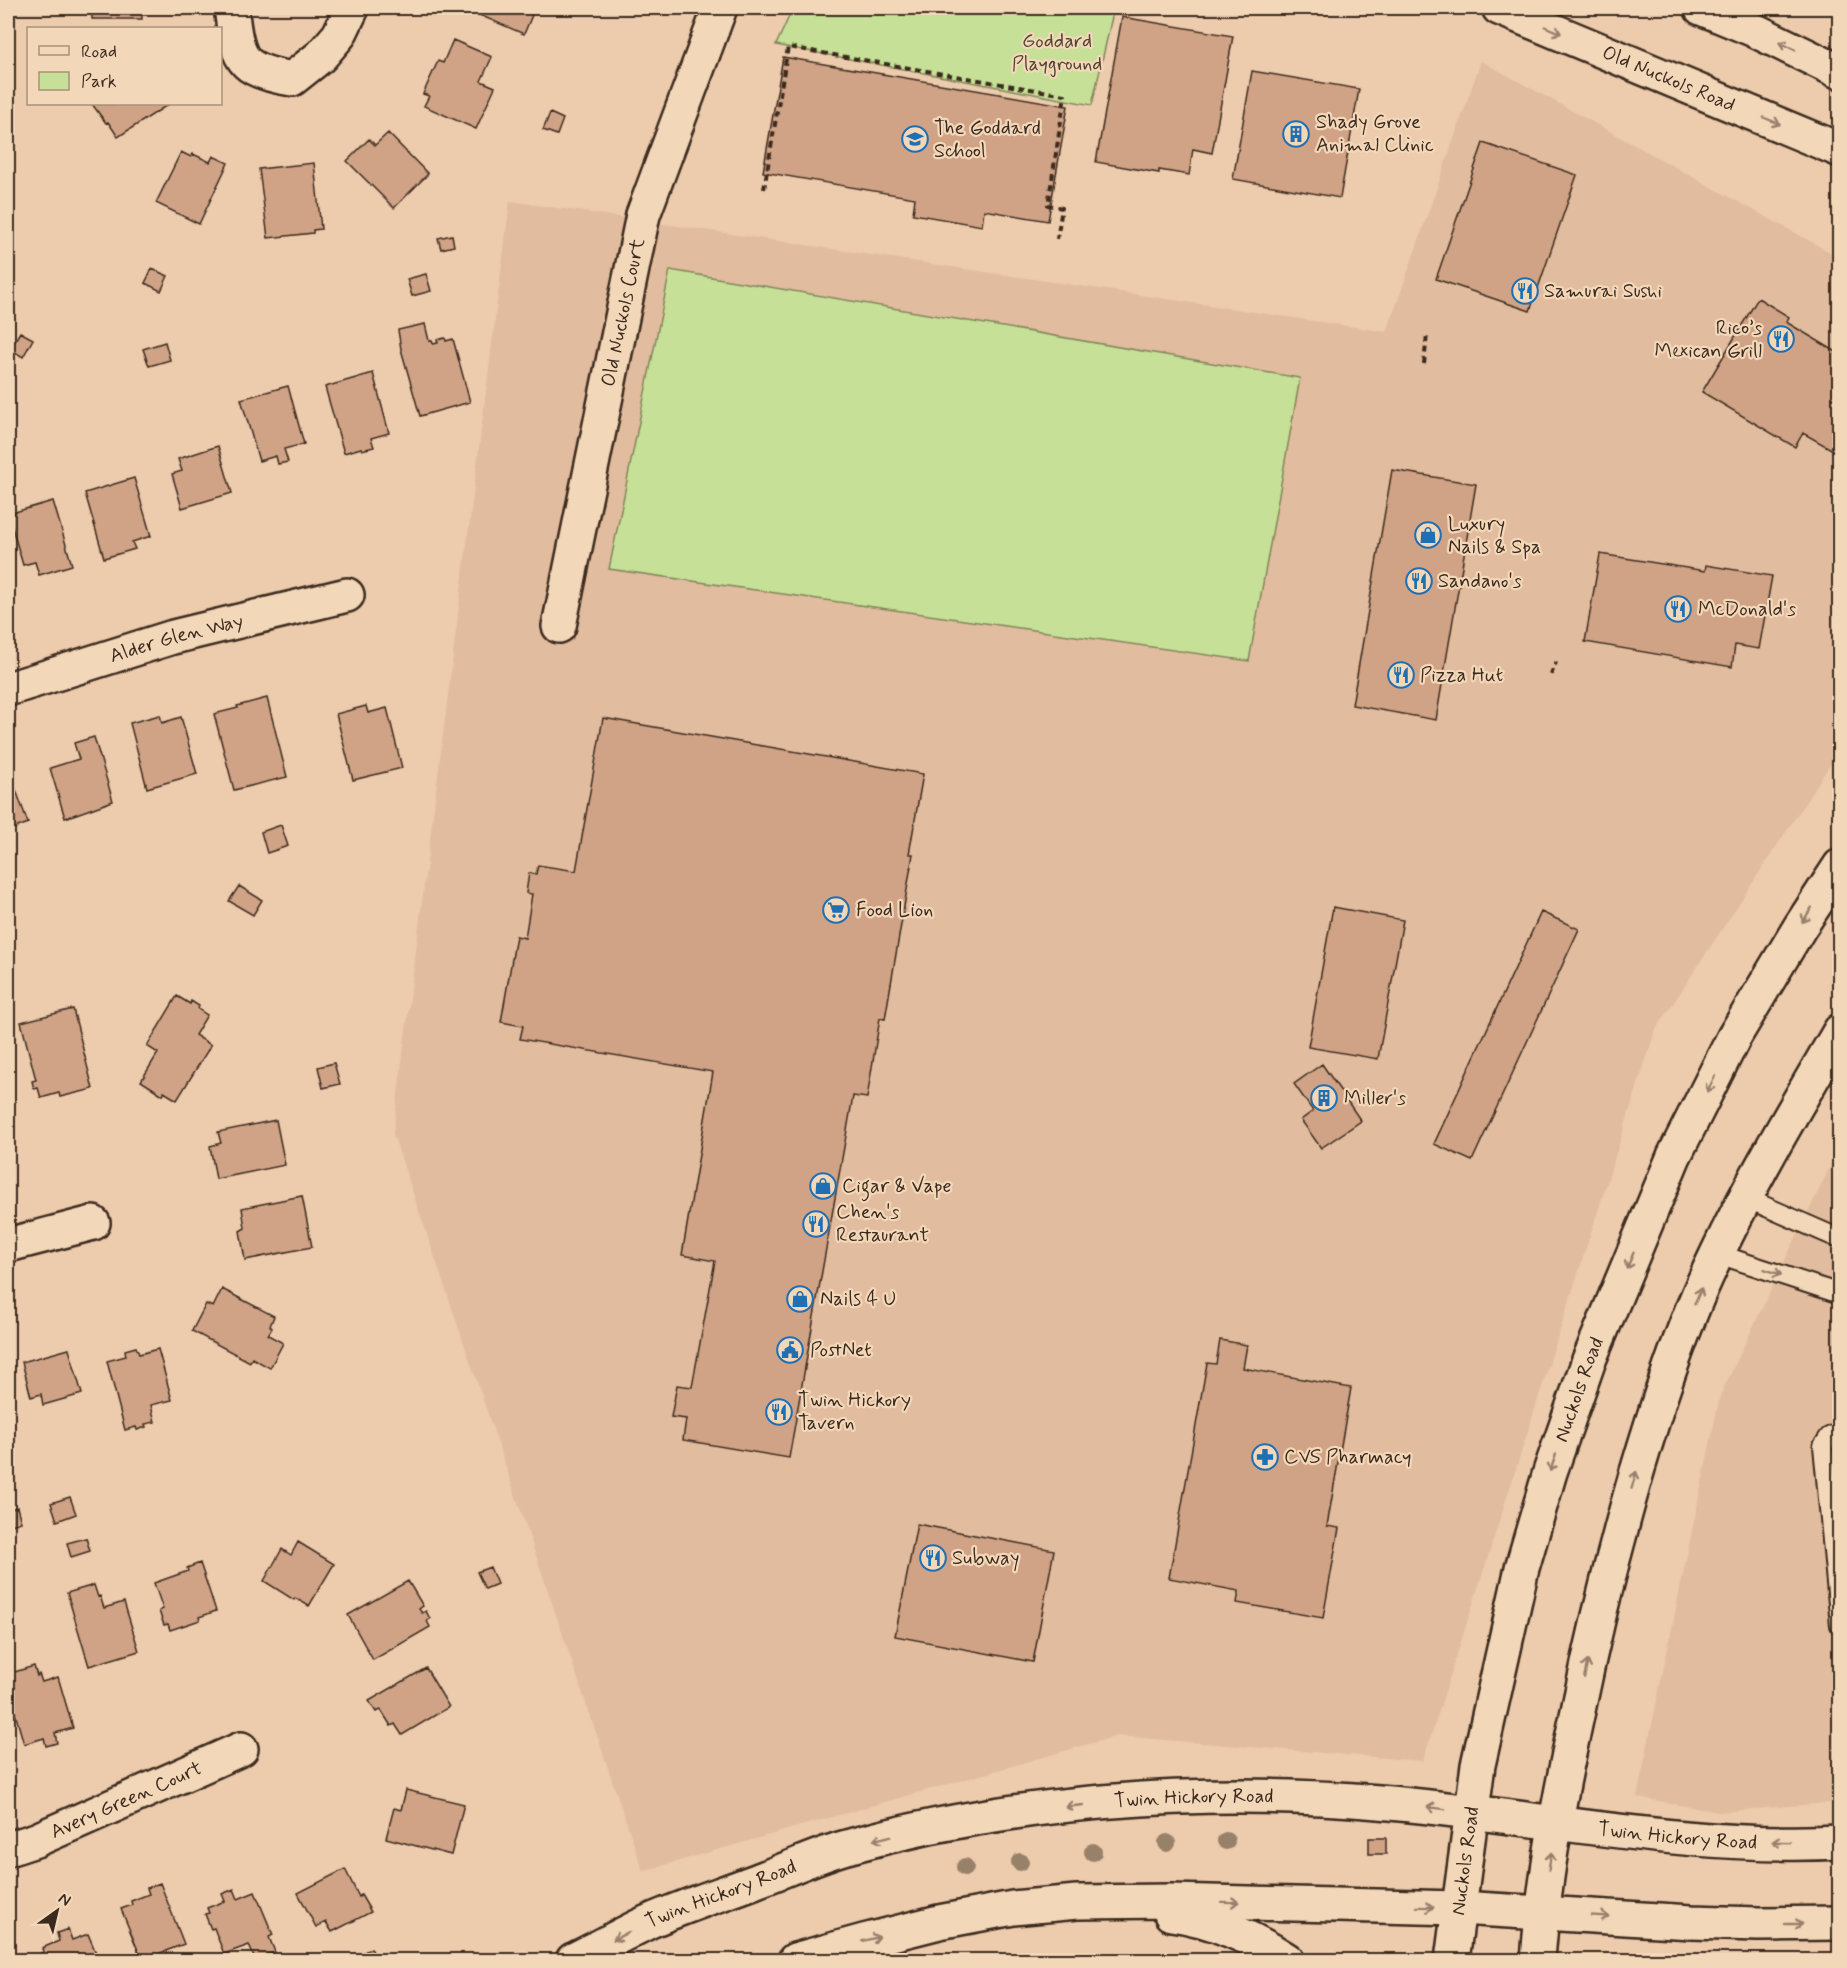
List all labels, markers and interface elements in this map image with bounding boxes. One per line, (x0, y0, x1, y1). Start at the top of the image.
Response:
one-way arrow (1543, 25, 1562, 36)
legend (27, 27, 222, 105)
park label: Goddard Playground (1012, 28, 1102, 78)
street label: Old Nuckols Road (1598, 39, 1739, 118)
one-way arrow (1779, 39, 1797, 51)
text: Road (81, 40, 117, 64)
text: Park (81, 70, 117, 94)
place label: Shady Grove Animal Clinic (1316, 109, 1434, 159)
place label: The Goddard School (934, 115, 1041, 165)
one-way arrow (1762, 116, 1780, 127)
building icon: Shady Grove Animal Clinic (1281, 119, 1311, 149)
school or university icon: The Goddard School (900, 124, 930, 154)
street label: Old Nuckols Court (595, 236, 651, 389)
restaurant icon: Samurai Sushi (1510, 276, 1540, 306)
place label: Samurai Sushi (1544, 278, 1662, 305)
place label: Rico’s Mexican Grill (1654, 315, 1762, 365)
restaurant icon: Rico’s Mexican Grill (1766, 324, 1796, 354)
place label: Luxury Nails & Spa (1448, 511, 1541, 561)
shop icon: Luxury Nails & Spa (1413, 520, 1443, 550)
restaurant icon: Sandano's (1404, 566, 1434, 596)
place label: Sandano's (1438, 568, 1522, 595)
restaurant icon: McDonald's (1663, 594, 1693, 624)
place label: McDonald's (1698, 596, 1796, 623)
street label: Alder Glen Way (106, 607, 246, 670)
restaurant icon: Pizza Hut (1386, 660, 1416, 690)
place label: Pizza Hut (1420, 662, 1503, 689)
supermarket icon: Food Lion (821, 895, 851, 925)
place label: Food Lion (856, 897, 933, 924)
one-way arrow (1801, 906, 1814, 923)
one-way arrow (1705, 1075, 1717, 1092)
building icon: Miller's (1309, 1083, 1339, 1113)
place label: Miller's (1344, 1085, 1406, 1112)
shop icon: Cigar & Vape (808, 1171, 838, 1201)
place label: Cigar & Vape (842, 1173, 952, 1202)
place label: Chen's Restaurant (836, 1199, 929, 1249)
restaurant icon: Chen's Restaurant (801, 1209, 831, 1239)
one-way arrow (1624, 1252, 1635, 1270)
one-way arrow (1763, 1268, 1782, 1279)
shop icon: Nails 4 U (785, 1284, 815, 1314)
place label: Nails 4 U (820, 1286, 896, 1313)
one-way arrow (1693, 1288, 1704, 1306)
street label: Nuckols Road (1548, 1333, 1611, 1446)
public building icon: PostNet (775, 1335, 805, 1365)
place label: PostNet (810, 1337, 872, 1364)
place label: Twin Hickory Tavern (798, 1387, 911, 1437)
restaurant icon: Twin Hickory Tavern (764, 1397, 794, 1427)
pharmacy icon: CVS Pharmacy (1250, 1442, 1280, 1472)
place label: CVS Pharmacy (1284, 1444, 1412, 1471)
one-way arrow (1547, 1453, 1558, 1472)
one-way arrow (1629, 1471, 1641, 1490)
restaurant icon: Subway (918, 1543, 948, 1573)
place label: Subway (952, 1545, 1019, 1572)
one-way arrow (1581, 1660, 1592, 1680)
street label: Avery Green Court (46, 1755, 206, 1845)
street label: Twin Hickory Road (1113, 1783, 1274, 1814)
one-way arrow (1064, 1801, 1084, 1812)
one-way arrow (1426, 1802, 1446, 1813)
street label: Nuckols Road (1445, 1805, 1486, 1917)
street label: Twin Hickory Road (1596, 1815, 1758, 1856)
one-way arrow (872, 1833, 891, 1845)
one-way arrow (1772, 1837, 1792, 1848)
one-way arrow (1545, 1851, 1556, 1871)
street label: Twin Hickory Road (641, 1853, 800, 1935)
north arrow (27, 1881, 87, 1941)
text: N (54, 1888, 75, 1911)
one-way arrow (1220, 1897, 1240, 1908)
one-way arrow (1415, 1901, 1435, 1913)
one-way arrow (1589, 1910, 1609, 1921)
one-way arrow (1784, 1918, 1804, 1930)
one-way arrow (612, 1931, 630, 1942)
one-way arrow (861, 1932, 880, 1944)

